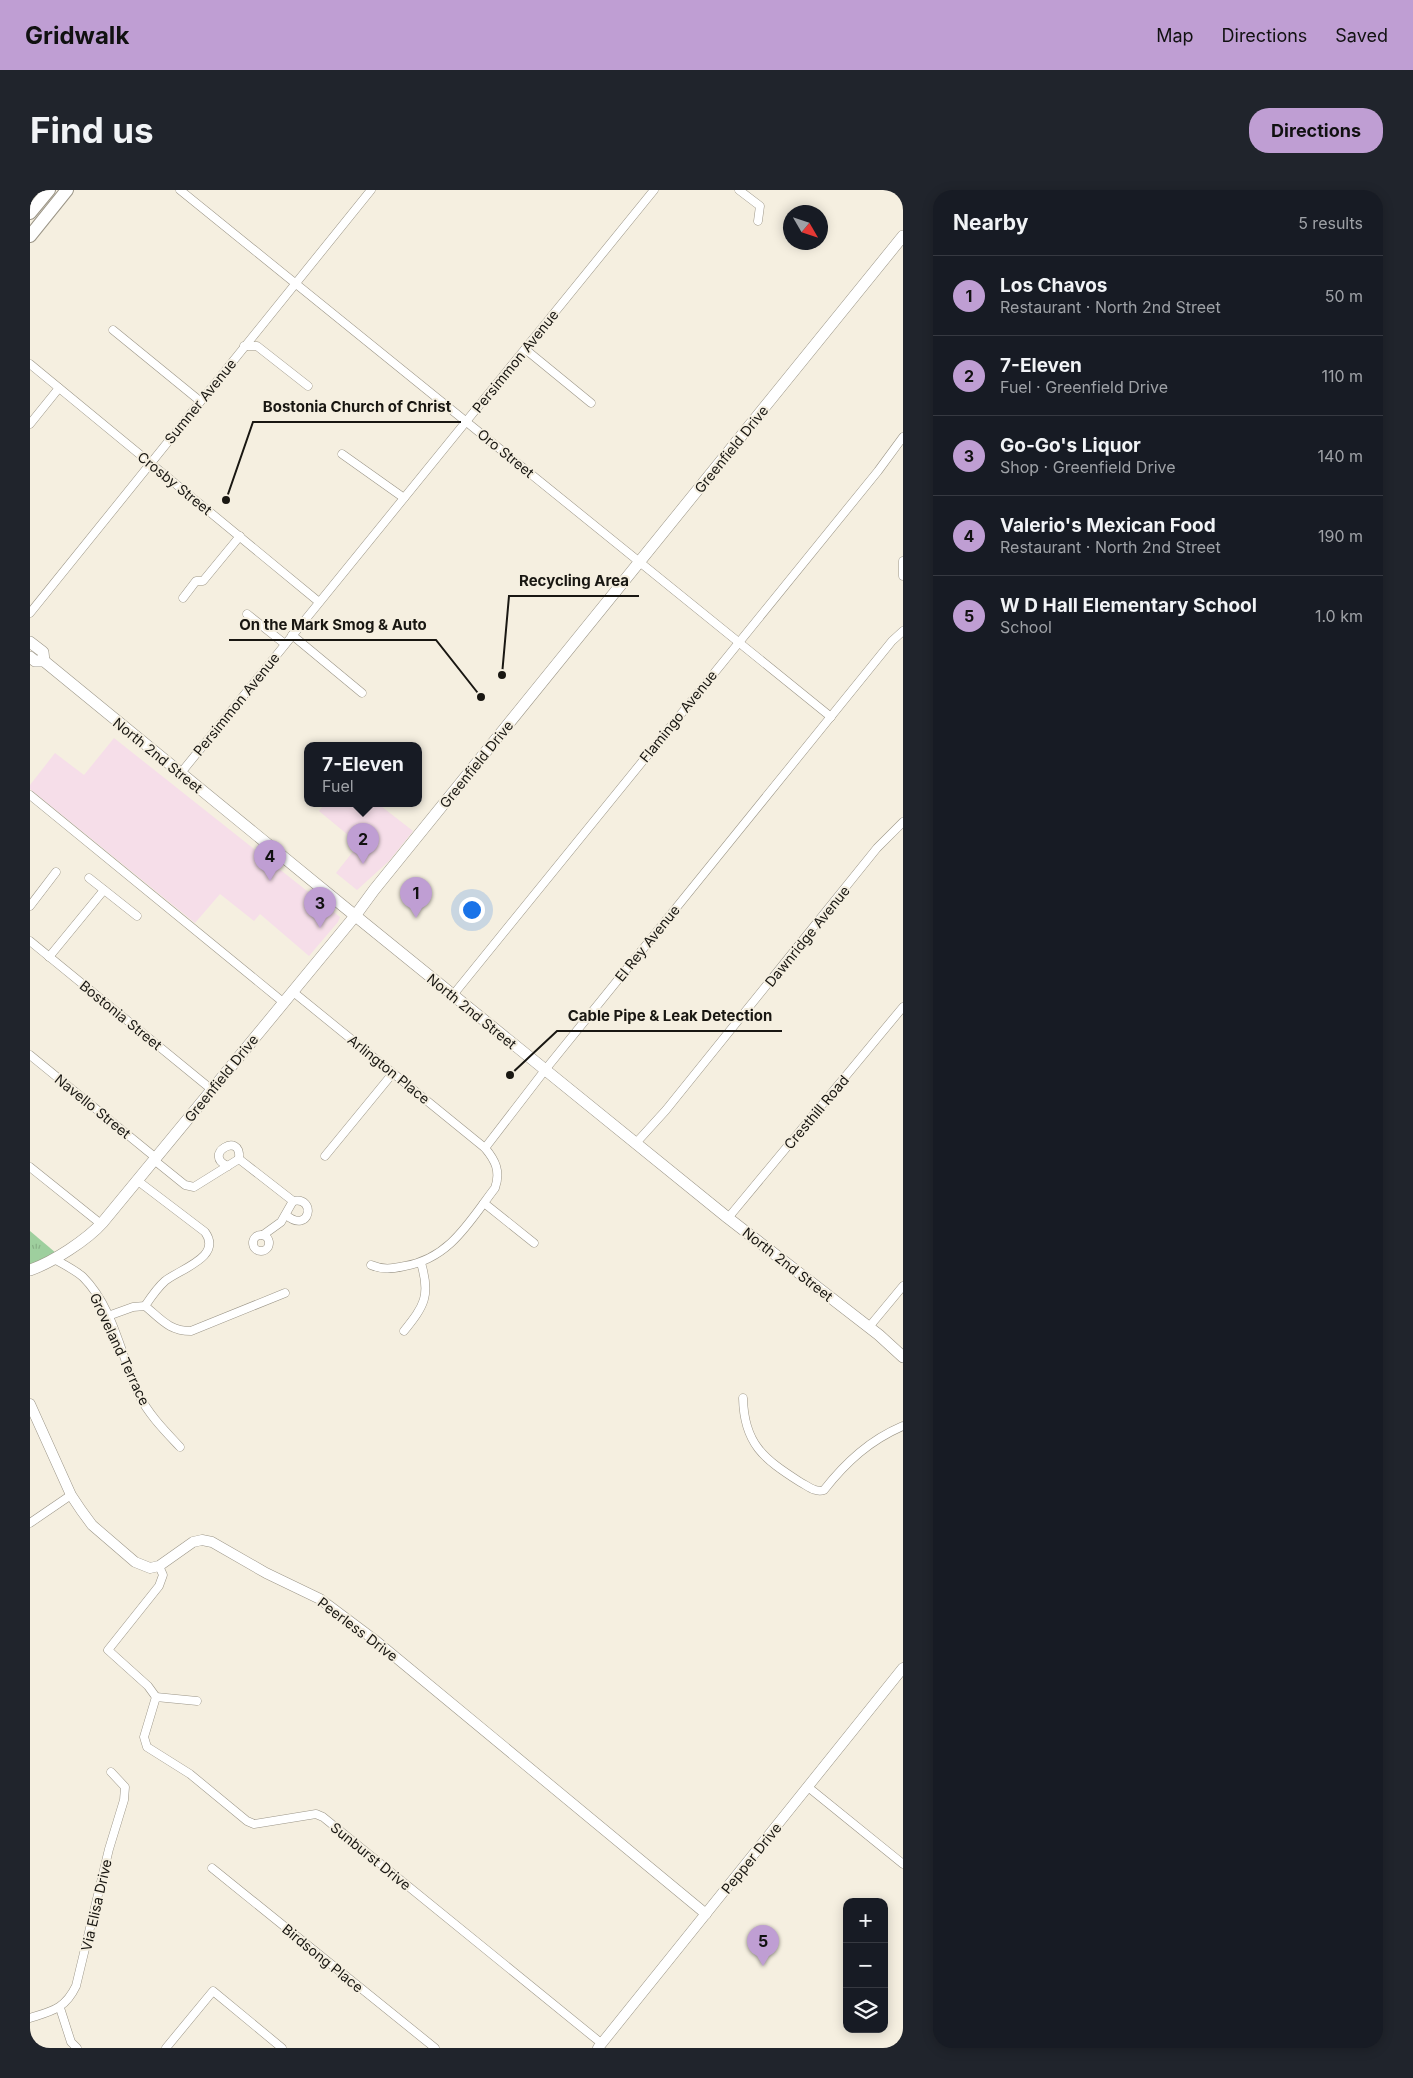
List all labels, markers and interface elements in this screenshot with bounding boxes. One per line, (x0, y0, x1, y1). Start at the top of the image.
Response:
text: Gridwalk (25, 21, 129, 50)
text: Map (1156, 25, 1194, 46)
text: Directions (1222, 25, 1307, 46)
text: Saved (1335, 25, 1388, 46)
button: Directions (1249, 108, 1383, 153)
text: Find us (30, 109, 154, 151)
north arrow (783, 205, 828, 250)
text: Nearby (953, 210, 1028, 235)
text: 5 results (1298, 213, 1363, 233)
text: Los Chavos (1000, 274, 1107, 297)
text: 1 (966, 286, 972, 306)
text: 50 m (1325, 286, 1363, 306)
text: Restaurant · North 2nd Street (1000, 297, 1221, 317)
street label: Persimmon Avenue (468, 306, 562, 416)
text: 7-Eleven (1000, 354, 1082, 377)
street label: Sumner Avenue (161, 355, 239, 447)
text: 2 (964, 366, 974, 386)
text: 110 m (1321, 366, 1363, 386)
text: Fuel · Greenfield Drive (1000, 377, 1168, 397)
callout: Bostonia Church of Christ (253, 392, 461, 422)
text: Bostonia Church of Christ (263, 397, 452, 416)
street label: Greenfield Drive (691, 402, 771, 496)
street label: Oro Street (474, 425, 538, 481)
text: Go-Go's Liquor (1000, 434, 1141, 457)
text: 3 (964, 446, 974, 466)
text: 140 m (1318, 446, 1363, 466)
street label: Crosby Street (134, 448, 216, 518)
text: Shop · Greenfield Drive (1000, 457, 1176, 477)
text: Valerio's Mexican Food (1000, 514, 1216, 537)
text: 4 (964, 526, 974, 546)
text: 190 m (1318, 526, 1363, 546)
text: Restaurant · North 2nd Street (1000, 537, 1221, 557)
callout: Recycling Area (509, 566, 639, 596)
text: Recycling Area (519, 571, 629, 590)
text: W D Hall Elementary School (1000, 594, 1257, 617)
text: 5 (964, 606, 974, 626)
text: 1.0 km (1315, 606, 1363, 626)
callout: On the Mark Smog & Auto (229, 610, 436, 640)
text: On the Mark Smog & Auto (239, 615, 427, 634)
text: School (1000, 617, 1052, 637)
street label: Persimmon Avenue (189, 649, 283, 759)
street label: Flamingo Avenue (636, 667, 720, 765)
street label: North 2nd Street (110, 714, 206, 796)
street label: Greenfield Drive (436, 717, 516, 811)
popup (304, 742, 422, 807)
text: 7-Eleven (322, 753, 404, 776)
text: Fuel (322, 776, 354, 796)
pin: 2 (347, 823, 379, 864)
pin: 4 (254, 840, 286, 881)
pin: 1 (400, 877, 432, 918)
street label: Dawnridge Avenue (761, 882, 853, 990)
pin: 3 (304, 887, 336, 928)
your location (459, 897, 485, 923)
street label: El Rey Avenue (611, 901, 683, 985)
street label: North 2nd Street (424, 970, 520, 1052)
street label: Bostonia Street (77, 977, 166, 1054)
callout: Cable Pipe & Leak Detection (557, 1001, 782, 1031)
text: Cable Pipe & Leak Detection (568, 1006, 772, 1025)
street label: Greenfield Drive (181, 1031, 261, 1125)
street label: Arlington Place (345, 1031, 433, 1107)
street label: Navello Street (52, 1070, 135, 1142)
street label: Cresthill Road (780, 1071, 852, 1153)
street label: North 2nd Street (739, 1223, 837, 1305)
street label: Groveland Terrace (86, 1290, 154, 1408)
street label: Peerless Drive (315, 1593, 401, 1665)
street label: Sunburst Drive (327, 1818, 415, 1894)
street label: Pepper Drive (717, 1819, 785, 1897)
street label: Via Elisa Drive (77, 1857, 115, 1953)
map controls (843, 1898, 888, 2033)
button: + (843, 1898, 888, 1943)
street label: Birdsong Place (279, 1920, 367, 1996)
pin: 5 (747, 1925, 779, 1966)
button: − (843, 1943, 888, 1988)
button: layers (843, 1988, 888, 2033)

